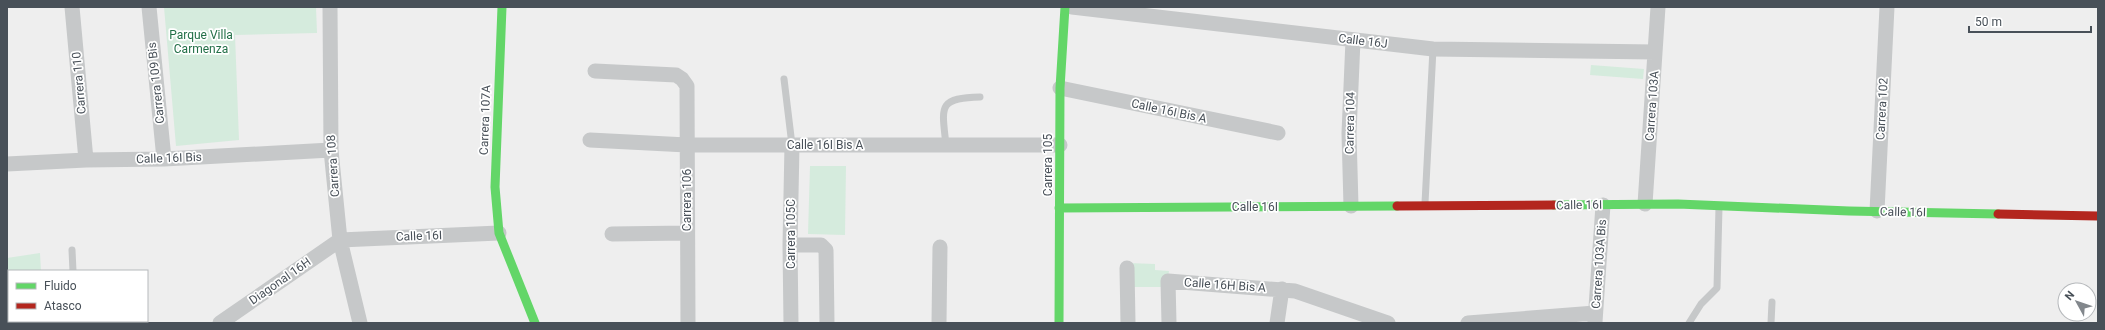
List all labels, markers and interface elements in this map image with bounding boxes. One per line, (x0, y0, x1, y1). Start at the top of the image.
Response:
scale bar (1969, 8, 2091, 34)
text: 50 m (1975, 15, 2002, 29)
park label: Parque Villa Carmenza (169, 28, 233, 56)
street label: Calle 16J (1338, 31, 1388, 51)
street label: Carrera 109 Bis (145, 42, 167, 124)
street label: Carrera 110 (69, 51, 89, 115)
street label: Carrera 103A (1643, 70, 1661, 141)
street label: Carrera 102 (1873, 77, 1891, 140)
street label: Carrera 107A (477, 85, 493, 155)
street label: Carrera 104 (1342, 91, 1358, 154)
street label: Calle 16I Bis A (1130, 96, 1208, 126)
street label: Carrera 108 (324, 134, 342, 198)
street label: Carrera 105 (1041, 134, 1055, 196)
street label: Calle 16I Bis A (787, 138, 863, 152)
street label: Calle 16I Bis (136, 150, 202, 166)
street label: Carrera 106 (680, 169, 694, 231)
street label: Calle 16I (1556, 198, 1602, 212)
street label: Carrera 105C (784, 199, 798, 269)
street label: Calle 16I (1232, 200, 1278, 214)
street label: Calle 16I (1880, 205, 1926, 219)
street label: Carrera 103A Bis (1589, 219, 1609, 309)
street label: Calle 16I (396, 228, 442, 244)
street label: Diagonal 16H (246, 255, 314, 307)
legend (8, 270, 148, 322)
street label: Calle 16H Bis A (1184, 275, 1267, 295)
text: Fluido (44, 279, 77, 293)
north arrow (2057, 282, 2097, 322)
text: N (2062, 289, 2077, 303)
text: Atasco (44, 299, 82, 313)

